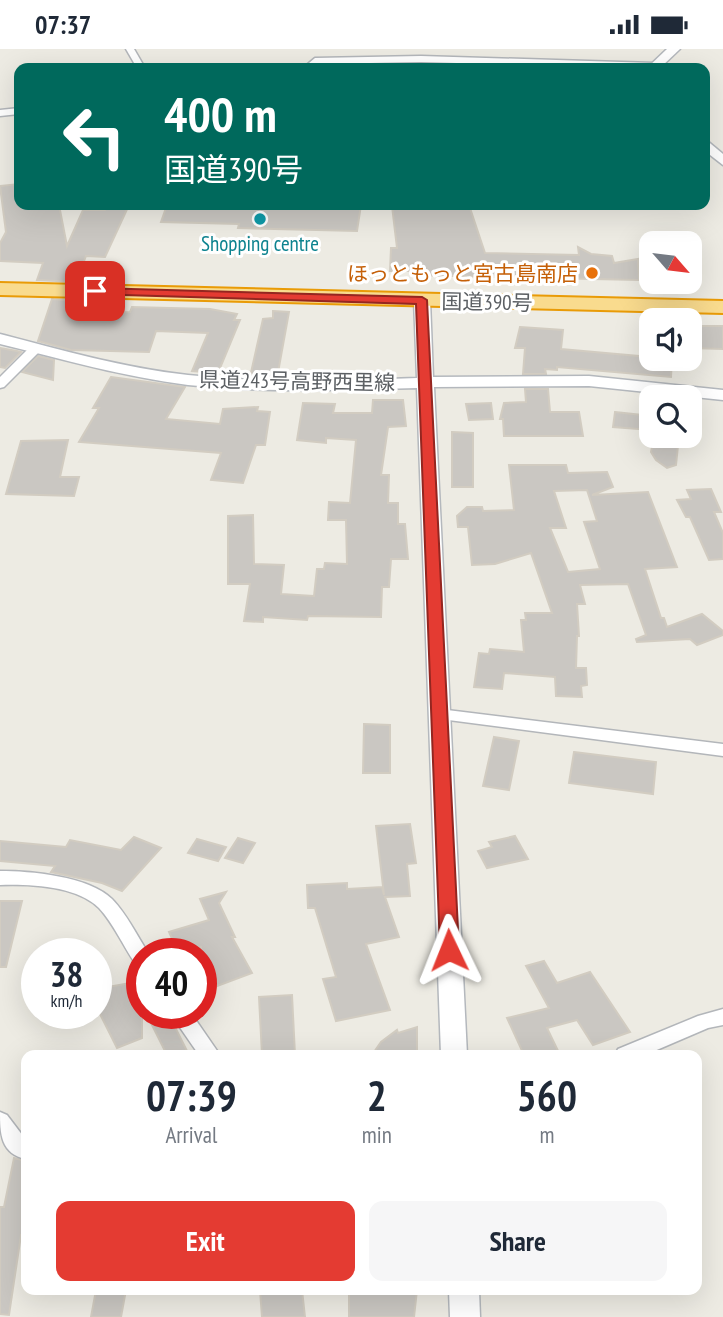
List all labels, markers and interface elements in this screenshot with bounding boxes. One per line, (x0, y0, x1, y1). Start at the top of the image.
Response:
text: 07:37 (35, 8, 91, 41)
text: 400 m (164, 82, 277, 146)
icon: left (49, 91, 140, 182)
text: 国道390号 (164, 148, 303, 190)
marker: Shopping centre (252, 211, 268, 227)
place label: Shopping centre (201, 230, 319, 257)
north arrow (639, 231, 702, 294)
map controls (639, 231, 702, 448)
place label: ほっともっと宮古島南店 (347, 260, 578, 287)
pin (65, 261, 125, 321)
marker: ほっともっと宮古島南店 (584, 265, 600, 281)
icon: arrive (76, 272, 114, 310)
street label: 国道390号 (441, 288, 533, 316)
button: sound (639, 308, 702, 371)
street label: 県道243号高野西里線 (199, 366, 395, 396)
button: search (639, 385, 702, 448)
position arrow (412, 913, 486, 987)
speed limit sign: 40 (126, 938, 217, 1029)
text: 38 (50, 951, 83, 997)
text: km/h (51, 989, 82, 1012)
text: 07:39 (146, 1068, 237, 1123)
text: 2 (367, 1068, 387, 1123)
text: 560 (517, 1068, 577, 1123)
text: Arrival (165, 1120, 217, 1149)
text: min (362, 1120, 392, 1149)
text: m (539, 1120, 554, 1149)
button: Exit (56, 1201, 355, 1281)
button: Share (369, 1201, 667, 1281)

